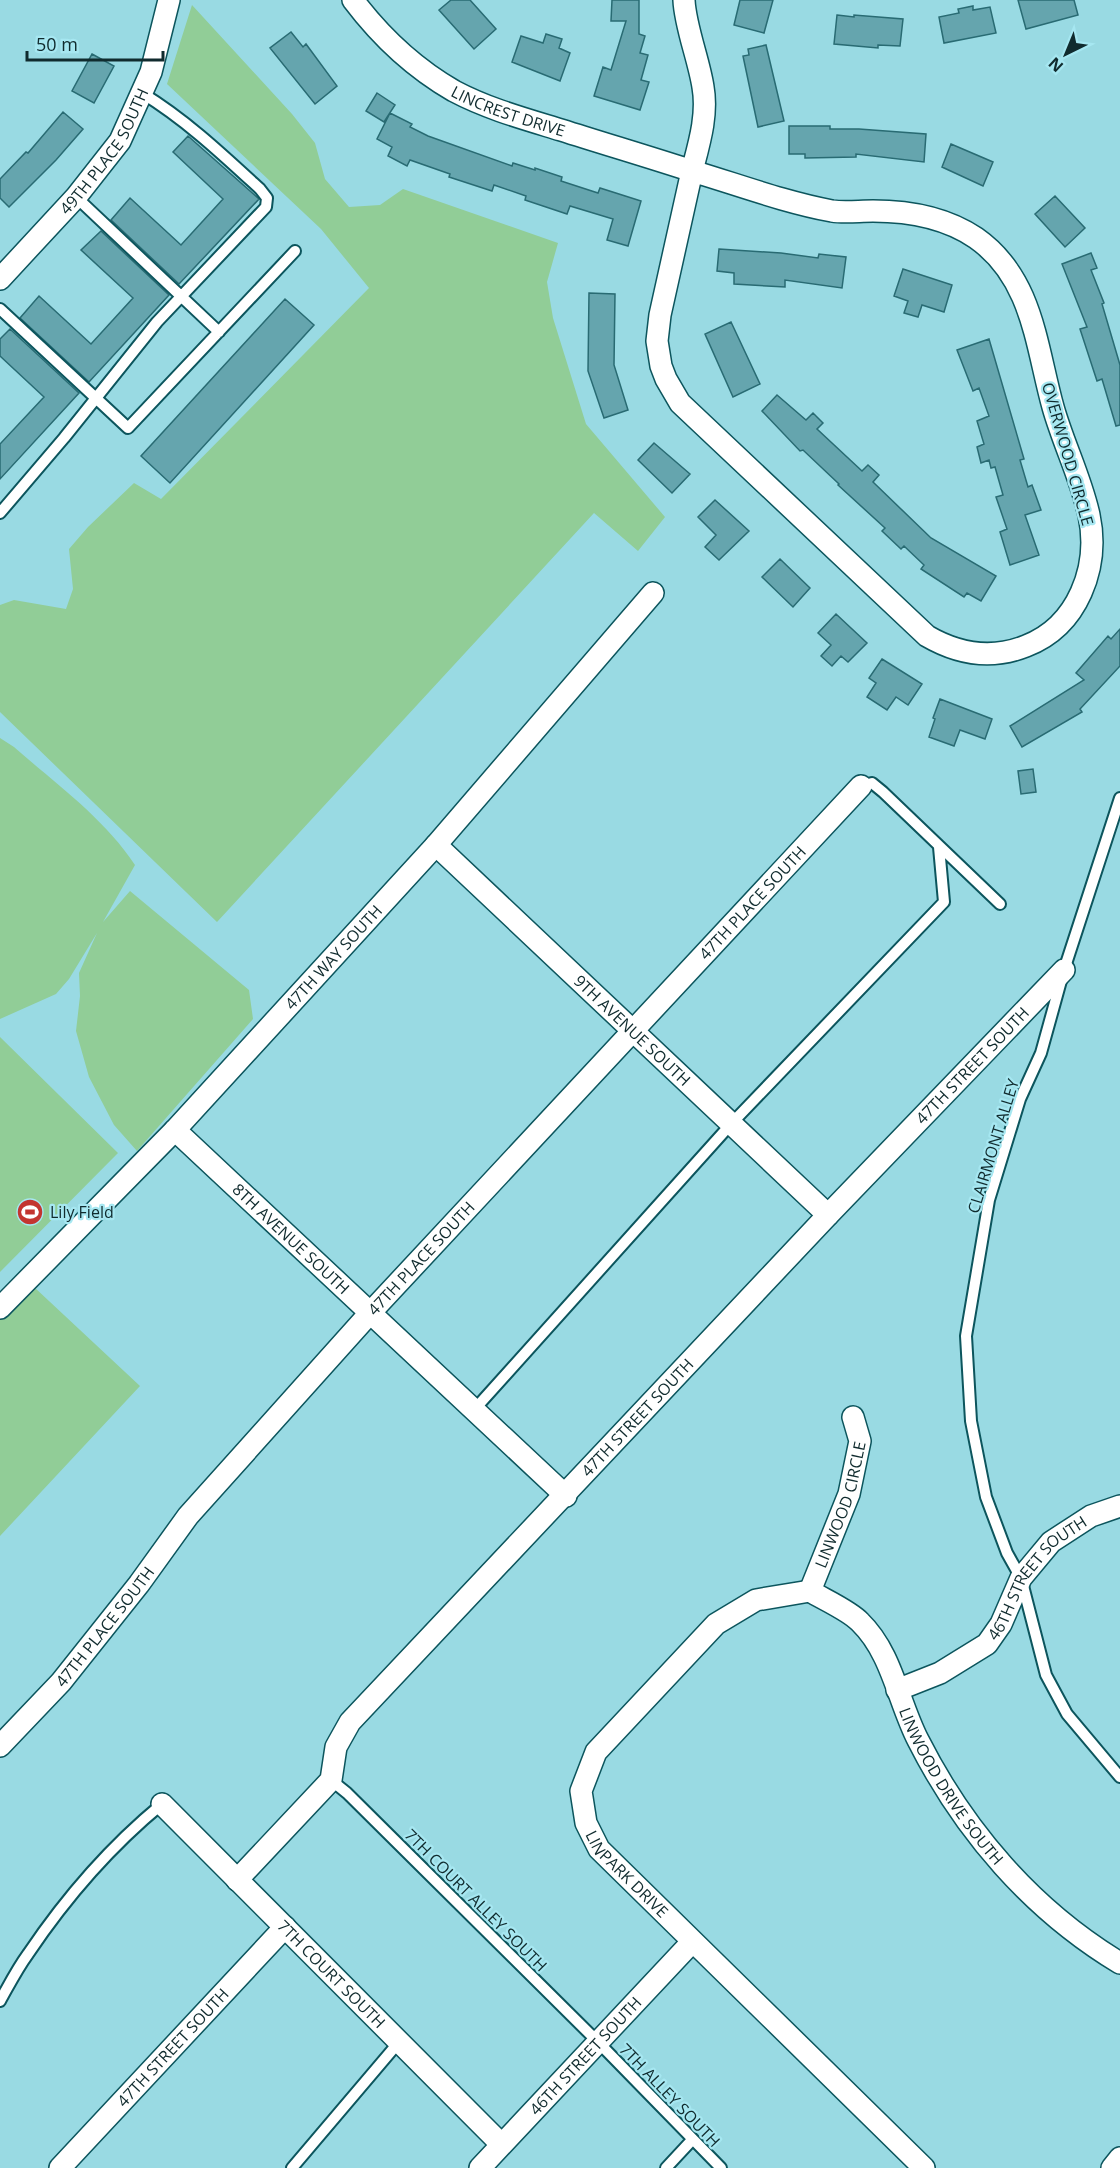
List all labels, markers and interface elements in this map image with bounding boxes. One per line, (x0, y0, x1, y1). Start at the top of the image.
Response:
scale bar (27, 24, 164, 62)
north arrow (1036, 24, 1096, 84)
text: 50 m (36, 32, 78, 56)
text: N (1044, 52, 1068, 77)
street label: LINCREST DRIVE (447, 80, 568, 142)
street label: 49TH PLACE SOUTH (55, 85, 153, 219)
street label: OVERWOOD CIRCLE (1037, 380, 1099, 528)
street label: 47TH PLACE SOUTH (694, 841, 811, 964)
street label: 47TH WAY SOUTH (280, 900, 387, 1014)
street label: 9TH AVENUE SOUTH (569, 970, 695, 1091)
street label: 47TH STREET SOUTH (911, 1002, 1034, 1129)
street label: CLAIRMONT ALLEY (962, 1076, 1024, 1216)
street label: 8TH AVENUE SOUTH (228, 1178, 354, 1299)
sports icon: Lily Field (15, 1197, 45, 1227)
street label: 47TH PLACE SOUTH (363, 1197, 479, 1320)
place label: Lily Field (50, 1201, 114, 1223)
street label: 47TH STREET SOUTH (576, 1353, 698, 1481)
street label: LINWOOD CIRCLE (809, 1439, 871, 1571)
street label: 46TH STREET SOUTH (982, 1511, 1091, 1644)
street label: 47TH PLACE SOUTH (50, 1562, 159, 1691)
street label: LINWOOD DRIVE SOUTH (894, 1704, 1009, 1870)
street label: 7TH COURT ALLEY SOUTH (400, 1824, 552, 1976)
street label: LINPARK DRIVE (580, 1827, 673, 1922)
street label: 7TH COURT SOUTH (273, 1915, 390, 2033)
street label: 47TH STREET SOUTH (112, 1983, 233, 2111)
street label: 46TH STREET SOUTH (524, 1992, 646, 2120)
street label: 7TH ALLEY SOUTH (615, 2038, 725, 2152)

